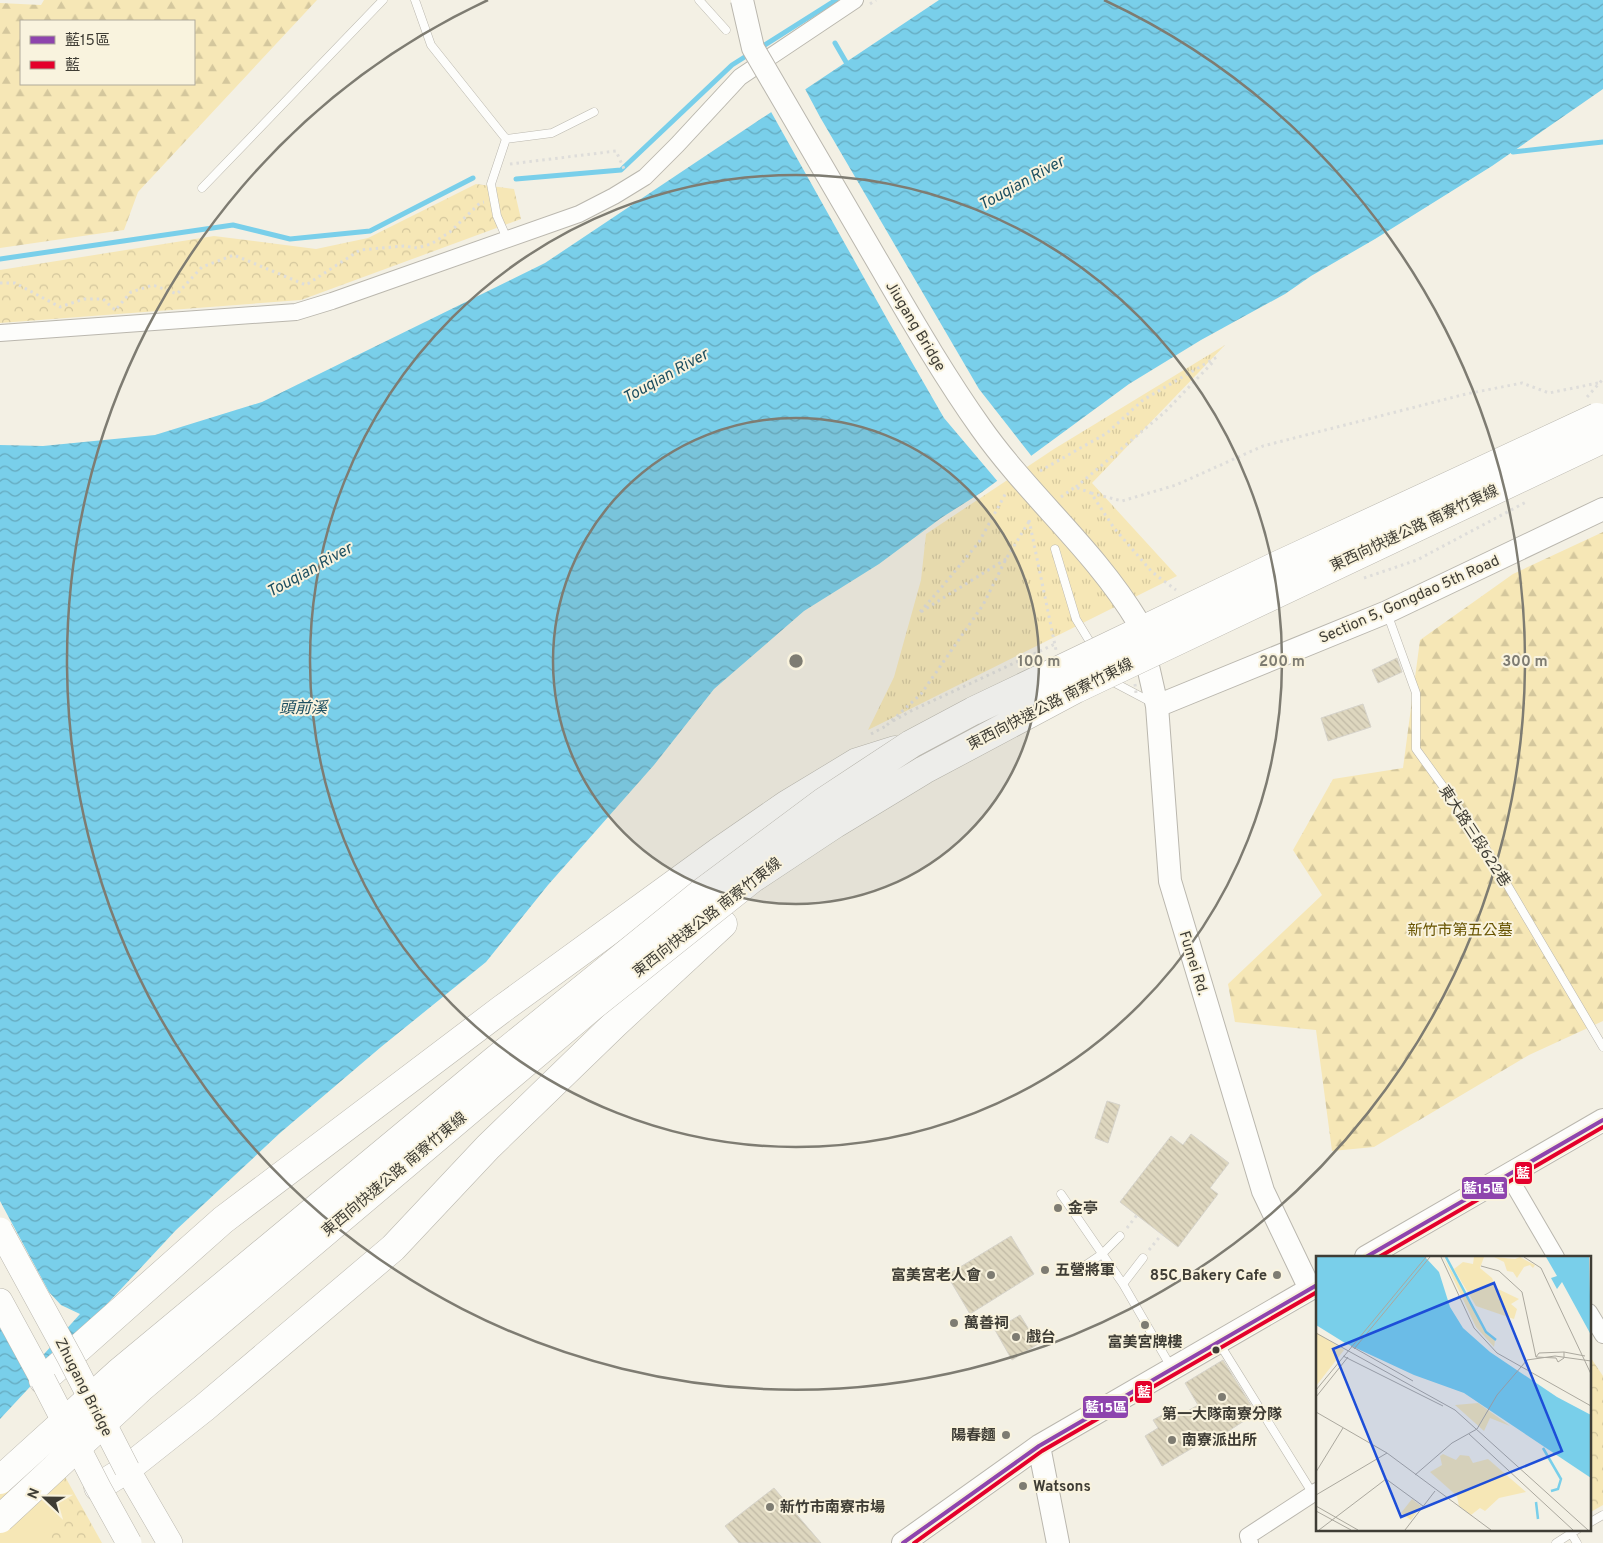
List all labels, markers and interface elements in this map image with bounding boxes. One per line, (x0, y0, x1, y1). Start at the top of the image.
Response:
legend (20, 20, 195, 85)
text: 藍15區 (65, 32, 110, 51)
text: 藍 (65, 57, 80, 76)
water label: Touqian River (976, 151, 1070, 215)
street label: Jiugang Bridge (880, 278, 949, 375)
water label: Touqian River (620, 344, 714, 408)
street label: 東西向快速公路 南寮竹東線 (1327, 481, 1502, 577)
water label: Touqian River (264, 538, 358, 602)
street label: Section 5, Gongdao 5th Road (1316, 552, 1503, 649)
centre of rings (787, 652, 805, 670)
text: 100 m (1018, 653, 1060, 672)
text: 200 m (1259, 653, 1305, 672)
text: 300 m (1502, 653, 1548, 672)
street label: 東西向快速公路 南寮竹東線 (964, 654, 1137, 755)
water label: 頭前溪 (279, 699, 329, 719)
street label: 東大路三段622巷 (1434, 782, 1514, 891)
street label: 東西向快速公路 南寮竹東線 (629, 853, 786, 982)
park label: 新竹市第五公墓 (1407, 922, 1513, 941)
street label: Fumei Rd. (1174, 929, 1211, 998)
street label: 東西向快速公路 南寮竹東線 (318, 1108, 471, 1241)
line badge: 藍 (1514, 1161, 1533, 1185)
text: 藍 (1516, 1166, 1530, 1183)
line badge: 藍15區 (1461, 1176, 1508, 1200)
text: 藍15區 (1463, 1181, 1505, 1198)
place label: 金亭 (1068, 1199, 1098, 1219)
marker: 金亭 (1052, 1202, 1064, 1214)
inset map (1316, 1256, 1590, 1530)
place label: 五營將軍 (1055, 1262, 1115, 1281)
marker: 五營將軍 (1039, 1264, 1051, 1276)
place label: 富美宮老人會 (891, 1267, 981, 1286)
place label: 85C Bakery Cafe (1150, 1267, 1267, 1286)
marker: 富美宮老人會 (985, 1269, 997, 1281)
marker: 85C Bakery Cafe (1271, 1269, 1283, 1281)
place label: 萬善祠 (964, 1315, 1009, 1334)
marker: 萬善祠 (948, 1317, 960, 1329)
marker: 富美宮牌樓 (1139, 1319, 1151, 1331)
place label: 戲台 (1026, 1328, 1056, 1348)
marker: 戲台 (1010, 1331, 1022, 1343)
place label: 富美宮牌樓 (1107, 1334, 1183, 1353)
street label: Zhugang Bridge (50, 1335, 116, 1440)
unlabelled marker (1211, 1345, 1221, 1355)
line badge: 藍 (1134, 1380, 1153, 1404)
text: 藍 (1137, 1385, 1151, 1402)
marker: 第一大隊南寮分隊 (1216, 1391, 1228, 1403)
line badge: 藍15區 (1082, 1395, 1129, 1419)
text: 藍15區 (1085, 1400, 1127, 1417)
place label: 第一大隊南寮分隊 (1162, 1405, 1282, 1425)
place label: 陽春麵 (951, 1427, 996, 1446)
marker: 陽春麵 (1000, 1429, 1012, 1441)
place label: 南寮派出所 (1182, 1432, 1257, 1451)
marker: 南寮派出所 (1166, 1434, 1178, 1446)
north arrow (20, 1473, 70, 1523)
place label: Watsons (1033, 1478, 1091, 1497)
marker: Watsons (1017, 1480, 1029, 1492)
text: N (25, 1486, 44, 1502)
place label: 新竹市南寮市場 (780, 1499, 885, 1518)
marker: 新竹市南寮市場 (764, 1501, 776, 1513)

